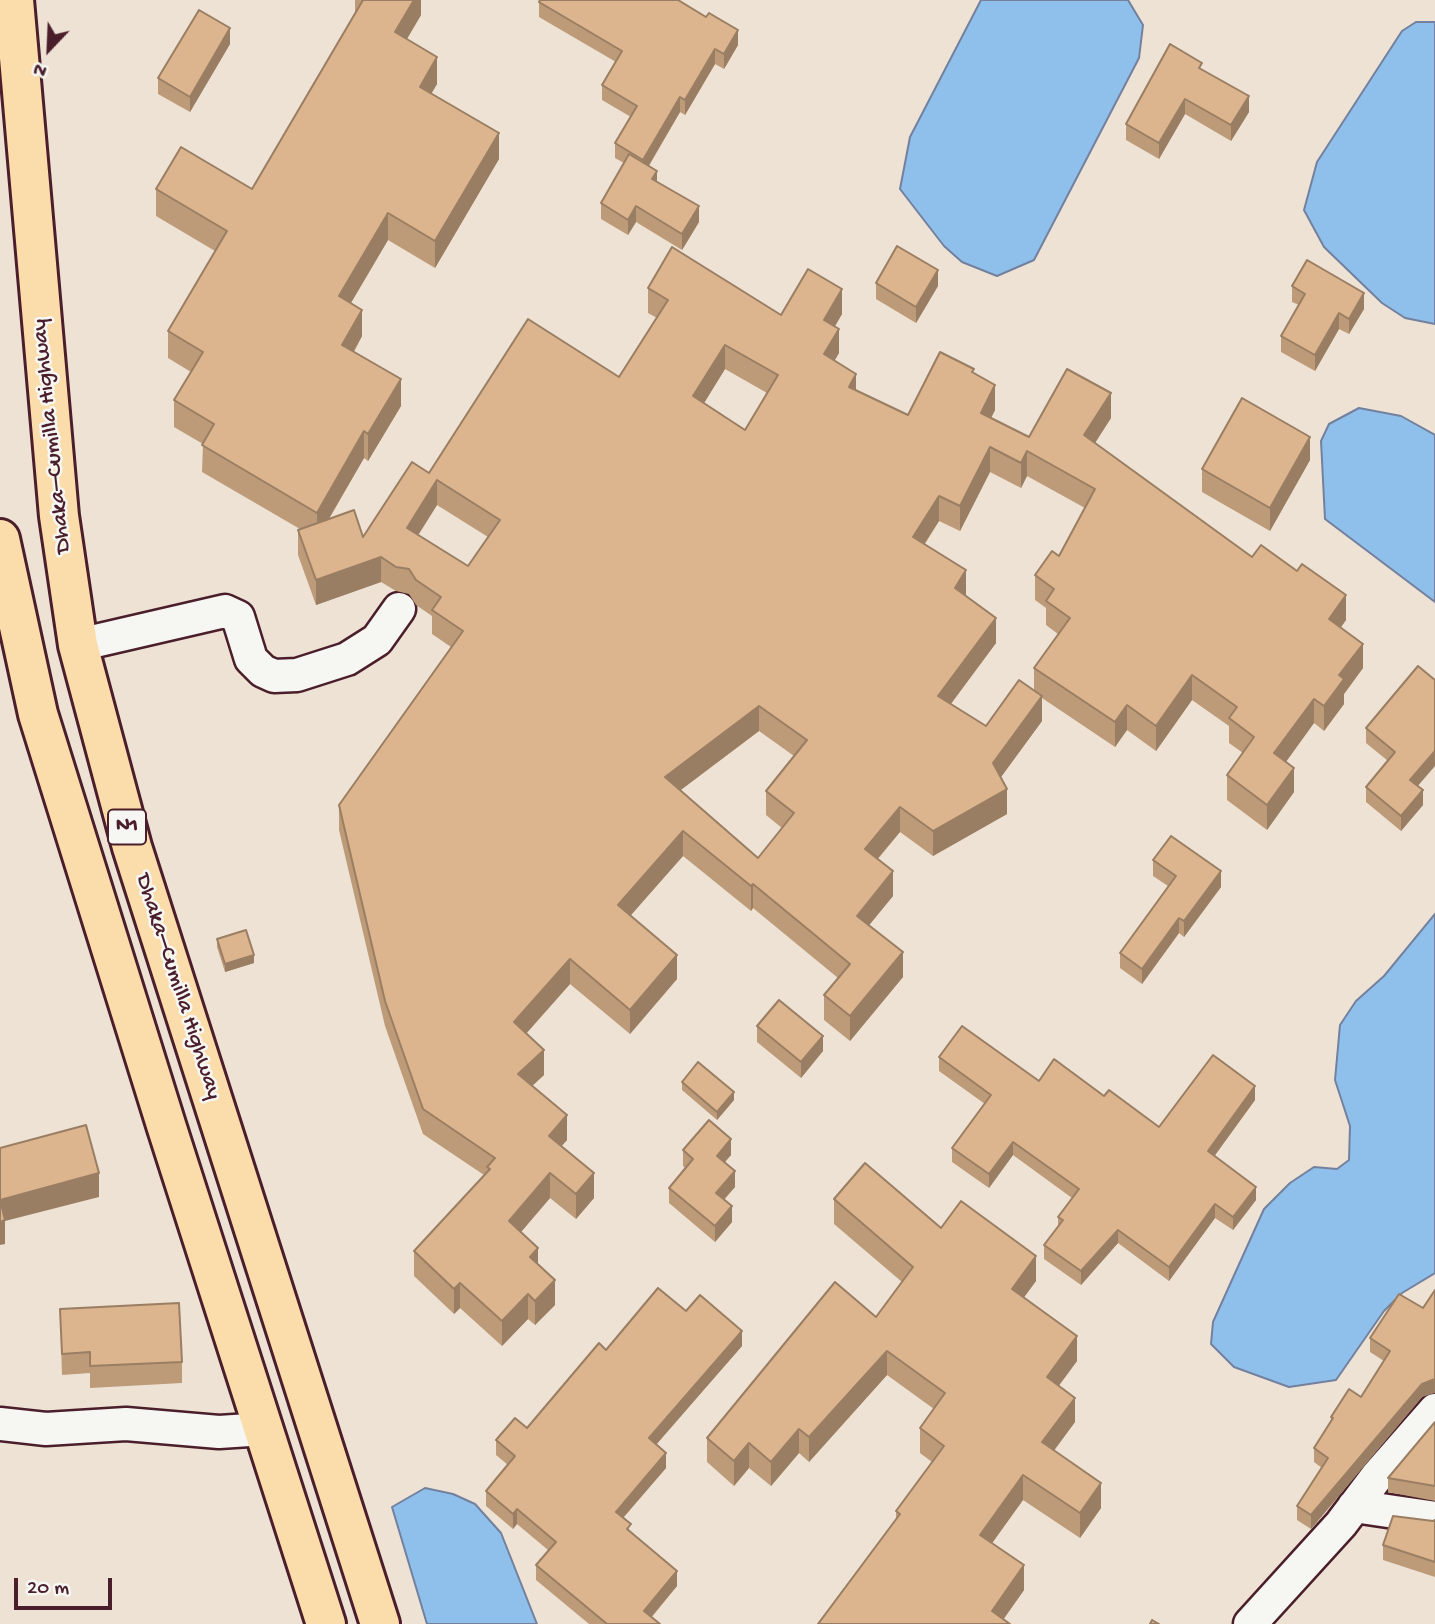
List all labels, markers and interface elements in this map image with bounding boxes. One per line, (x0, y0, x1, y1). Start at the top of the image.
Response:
north arrow (14, 14, 84, 84)
text: N (30, 56, 51, 82)
street label: Dhaka–Cumilla Highway (27, 317, 79, 555)
road number: N1 (108, 810, 146, 844)
street label: Dhaka–Cumilla Highway (127, 871, 227, 1103)
scale bar (18, 1564, 116, 1608)
text: 20 m (27, 1577, 69, 1602)

